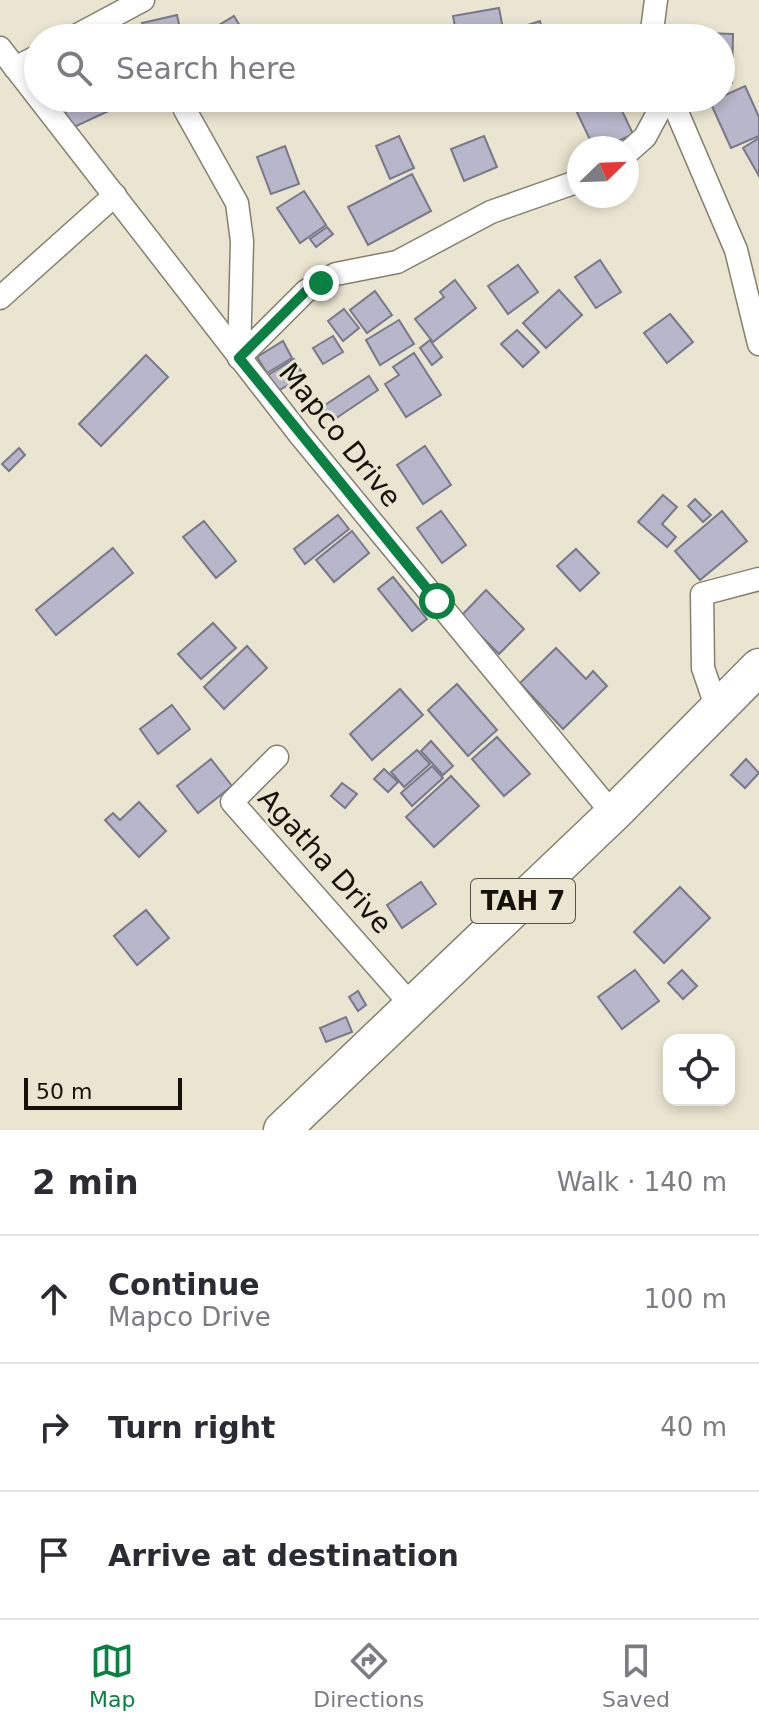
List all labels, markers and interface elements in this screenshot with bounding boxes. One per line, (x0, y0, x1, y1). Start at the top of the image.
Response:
search box (24, 24, 735, 112)
icon: search (52, 46, 96, 90)
text: Search here (116, 51, 296, 86)
north arrow (567, 136, 639, 208)
route end (303, 265, 339, 301)
street label: Mapco Drive (272, 357, 408, 513)
route start (419, 583, 455, 619)
street label: Agatha Drive (251, 782, 399, 940)
road number: TAH 7 (471, 879, 575, 923)
map controls (663, 1034, 735, 1106)
button: locate (663, 1034, 735, 1106)
scale bar (24, 1074, 182, 1110)
text: 50 m (36, 1079, 92, 1104)
text: 2 min (32, 1162, 139, 1202)
text: Walk · 140 m (557, 1167, 727, 1197)
text: Continue (108, 1267, 260, 1302)
icon: ahead (32, 1277, 76, 1321)
text: 100 m (644, 1284, 727, 1314)
text: Mapco Drive (108, 1302, 271, 1332)
icon: right (32, 1405, 76, 1449)
text: Turn right (108, 1410, 275, 1445)
text: 40 m (660, 1412, 727, 1442)
icon: arrive (32, 1533, 76, 1577)
text: Arrive at destination (108, 1538, 459, 1573)
tab: Map (89, 1639, 135, 1712)
tab: Directions (313, 1639, 424, 1712)
tab: Saved (602, 1639, 670, 1712)

